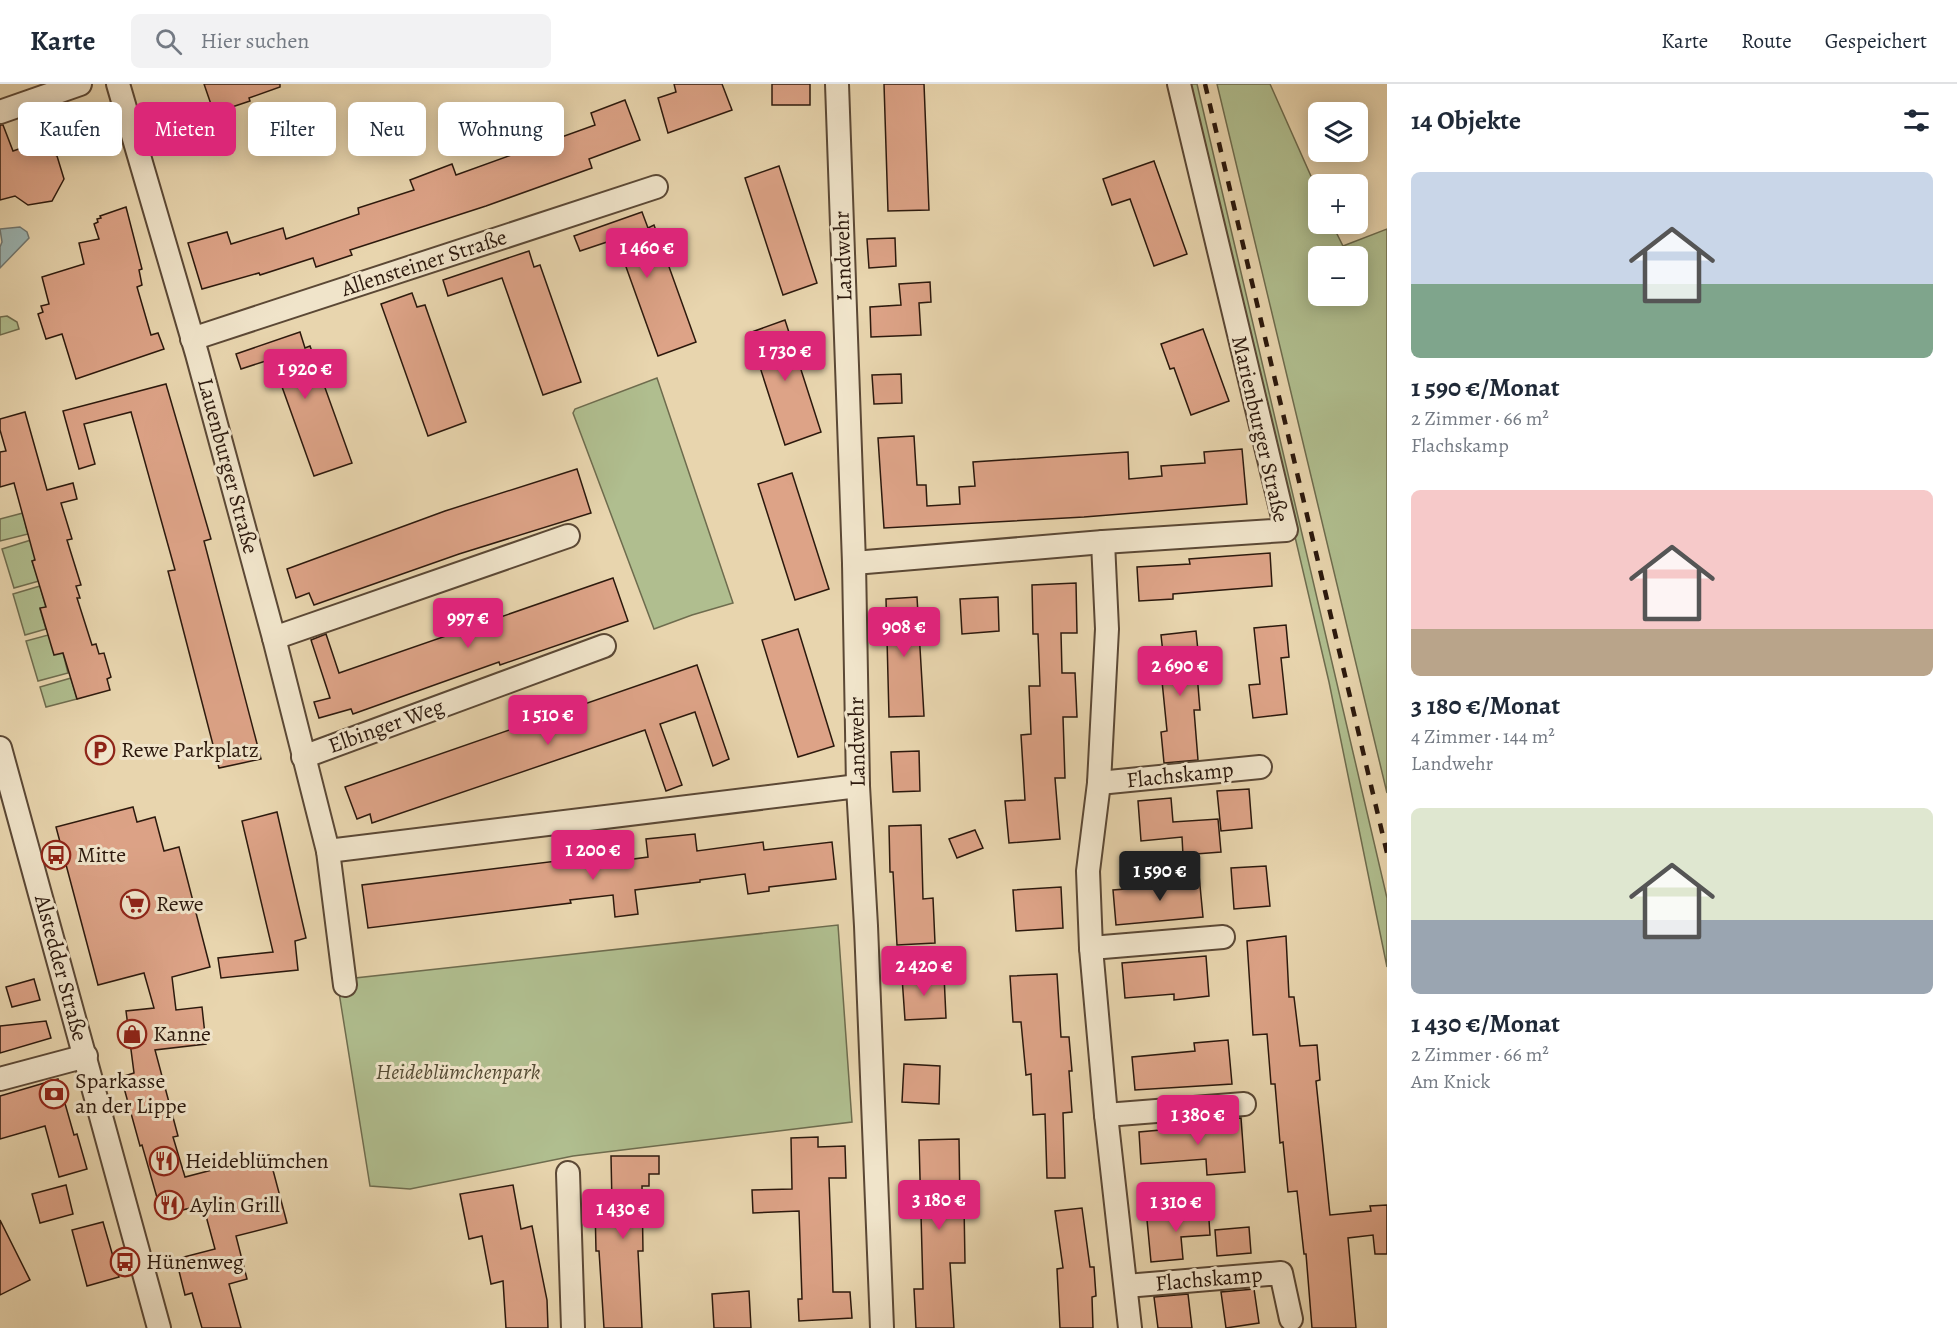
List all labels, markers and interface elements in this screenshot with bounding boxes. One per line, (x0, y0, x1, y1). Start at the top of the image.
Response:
search box (131, 14, 551, 68)
text: Karte (30, 22, 95, 60)
icon: search (152, 25, 185, 58)
text: Hier suchen (200, 26, 309, 56)
text: Karte (1661, 27, 1708, 55)
text: Route (1741, 27, 1792, 55)
text: Gespeichert (1825, 27, 1927, 55)
chip: Kaufen (18, 102, 122, 156)
chip: Mieten (134, 102, 236, 156)
chip: Filter (248, 102, 336, 156)
chip: Neu (348, 102, 426, 156)
chip: Wohnung (438, 102, 564, 156)
map controls (1308, 102, 1368, 306)
button: layers (1308, 102, 1368, 162)
text: 14 Objekte (1411, 103, 1521, 138)
icon: filters (1900, 104, 1933, 137)
button: + (1308, 174, 1368, 234)
street label: Landwehr (826, 210, 860, 302)
icon: home (1618, 211, 1726, 319)
street label: Allensteiner Straße (337, 222, 511, 304)
pin: 1 460 € (592, 228, 702, 279)
text: 1 460 € (620, 234, 674, 261)
button: − (1308, 246, 1368, 306)
pin: 1 730 € (730, 331, 840, 382)
street label: Marienburger Straße (1224, 333, 1296, 525)
text: 1 730 € (759, 337, 811, 364)
pin: 1 920 € (250, 349, 360, 400)
text: 1 920 € (278, 355, 332, 382)
text: 1 590 €/Monat (1411, 370, 1560, 405)
street label: Lauenburger Straße (190, 375, 266, 557)
text: 2 Zimmer · 66 m² (1411, 405, 1549, 432)
text: Flachskamp (1411, 432, 1509, 459)
icon: home (1618, 529, 1726, 637)
pin: 997 € (426, 598, 510, 649)
text: 997 € (447, 604, 489, 631)
pin: 908 € (862, 607, 946, 658)
text: 908 € (882, 613, 926, 640)
pin: 2 690 € (1125, 646, 1235, 697)
text: 2 690 € (1152, 652, 1208, 679)
text: 3 180 €/Monat (1411, 688, 1560, 723)
street label: Elbinger Weg (324, 691, 448, 761)
pin: 1 510 € (493, 695, 603, 746)
street label: Landwehr (841, 697, 873, 787)
text: 1 510 € (522, 701, 574, 728)
text: 4 Zimmer · 144 m² (1411, 723, 1555, 750)
parking icon: Rewe Parkplatz (84, 734, 116, 766)
place label: Rewe Parkplatz (121, 735, 259, 765)
text: Landwehr (1411, 750, 1493, 777)
street label: Flachskamp (1125, 754, 1235, 796)
pin: 1 200 € (538, 830, 648, 881)
text: 1 200 € (565, 836, 621, 863)
bus stop icon: Mitte (40, 839, 72, 871)
place label: Mitte (77, 840, 126, 870)
icon: home (1618, 847, 1726, 955)
pin: 1 590 € (1105, 851, 1215, 902)
text: 1 590 € (1133, 857, 1187, 884)
supermarket icon: Rewe (119, 888, 151, 920)
place label: Rewe (156, 889, 204, 919)
street label: Alstedder Straße (27, 891, 95, 1044)
pin: 2 420 € (869, 946, 979, 997)
text: 2 420 € (895, 952, 953, 979)
text: 1 430 €/Monat (1411, 1006, 1560, 1041)
shop icon: Kanne (116, 1018, 148, 1050)
place label: Kanne (153, 1019, 211, 1049)
text: 2 Zimmer · 66 m² (1411, 1041, 1549, 1068)
park label: Heideblümchenpark (376, 1057, 540, 1087)
place label: Sparkasse an der Lippe (75, 1066, 187, 1121)
text: Am Knick (1411, 1068, 1490, 1095)
bank icon: Sparkasse an der Lippe (38, 1078, 70, 1110)
pin: 1 380 € (1143, 1095, 1253, 1146)
text: 1 380 € (1171, 1101, 1225, 1128)
restaurant icon: Heideblümchen (148, 1145, 180, 1177)
place label: Heideblümchen (185, 1146, 329, 1176)
pin: 3 180 € (884, 1180, 994, 1231)
pin: 1 310 € (1121, 1182, 1231, 1233)
text: 3 180 € (912, 1186, 966, 1213)
text: 1 310 € (1150, 1188, 1202, 1215)
restaurant icon: Aylin Grill (153, 1189, 185, 1221)
pin: 1 430 € (568, 1189, 678, 1240)
place label: Aylin Grill (189, 1190, 280, 1220)
text: 1 430 € (596, 1195, 650, 1222)
bus stop icon: Hünenweg (109, 1246, 141, 1278)
place label: Hünenweg (146, 1247, 244, 1277)
street label: Flachskamp (1154, 1259, 1264, 1299)

